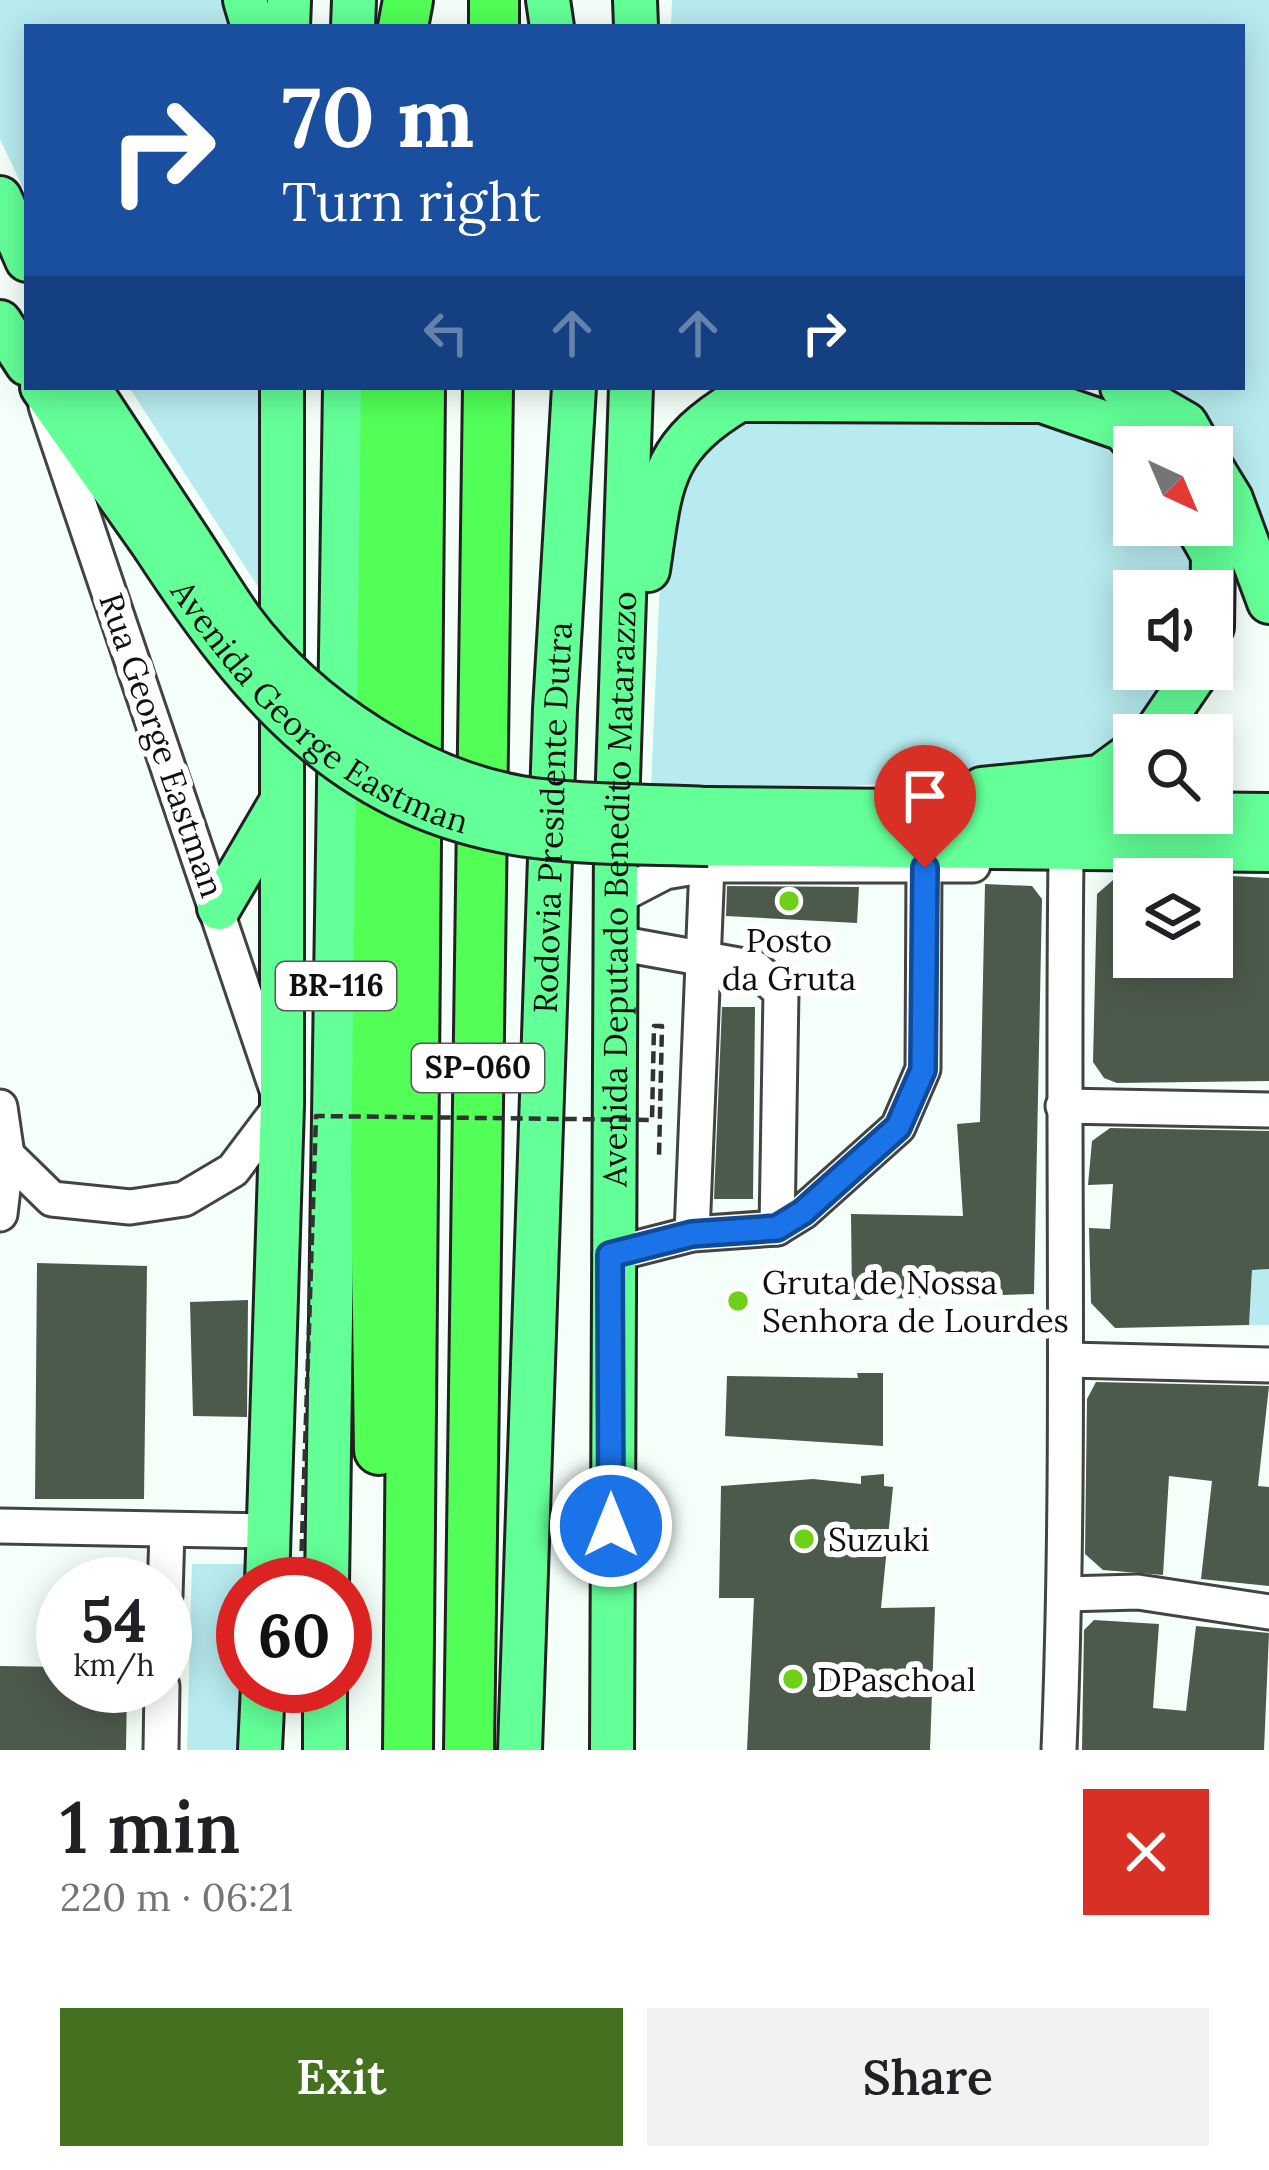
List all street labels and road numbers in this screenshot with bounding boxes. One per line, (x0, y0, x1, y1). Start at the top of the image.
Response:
street label: Avenida George Eastman (162, 571, 474, 843)
street label: Rua George Eastman (90, 587, 234, 903)
street label: Avenida Deputado Benedito Matarazzo (593, 591, 645, 1188)
street label: Rodovia Presidente Dutra (524, 621, 581, 1014)
road number: BR-116 (276, 962, 396, 1010)
road number: SP-060 (412, 1044, 544, 1092)

